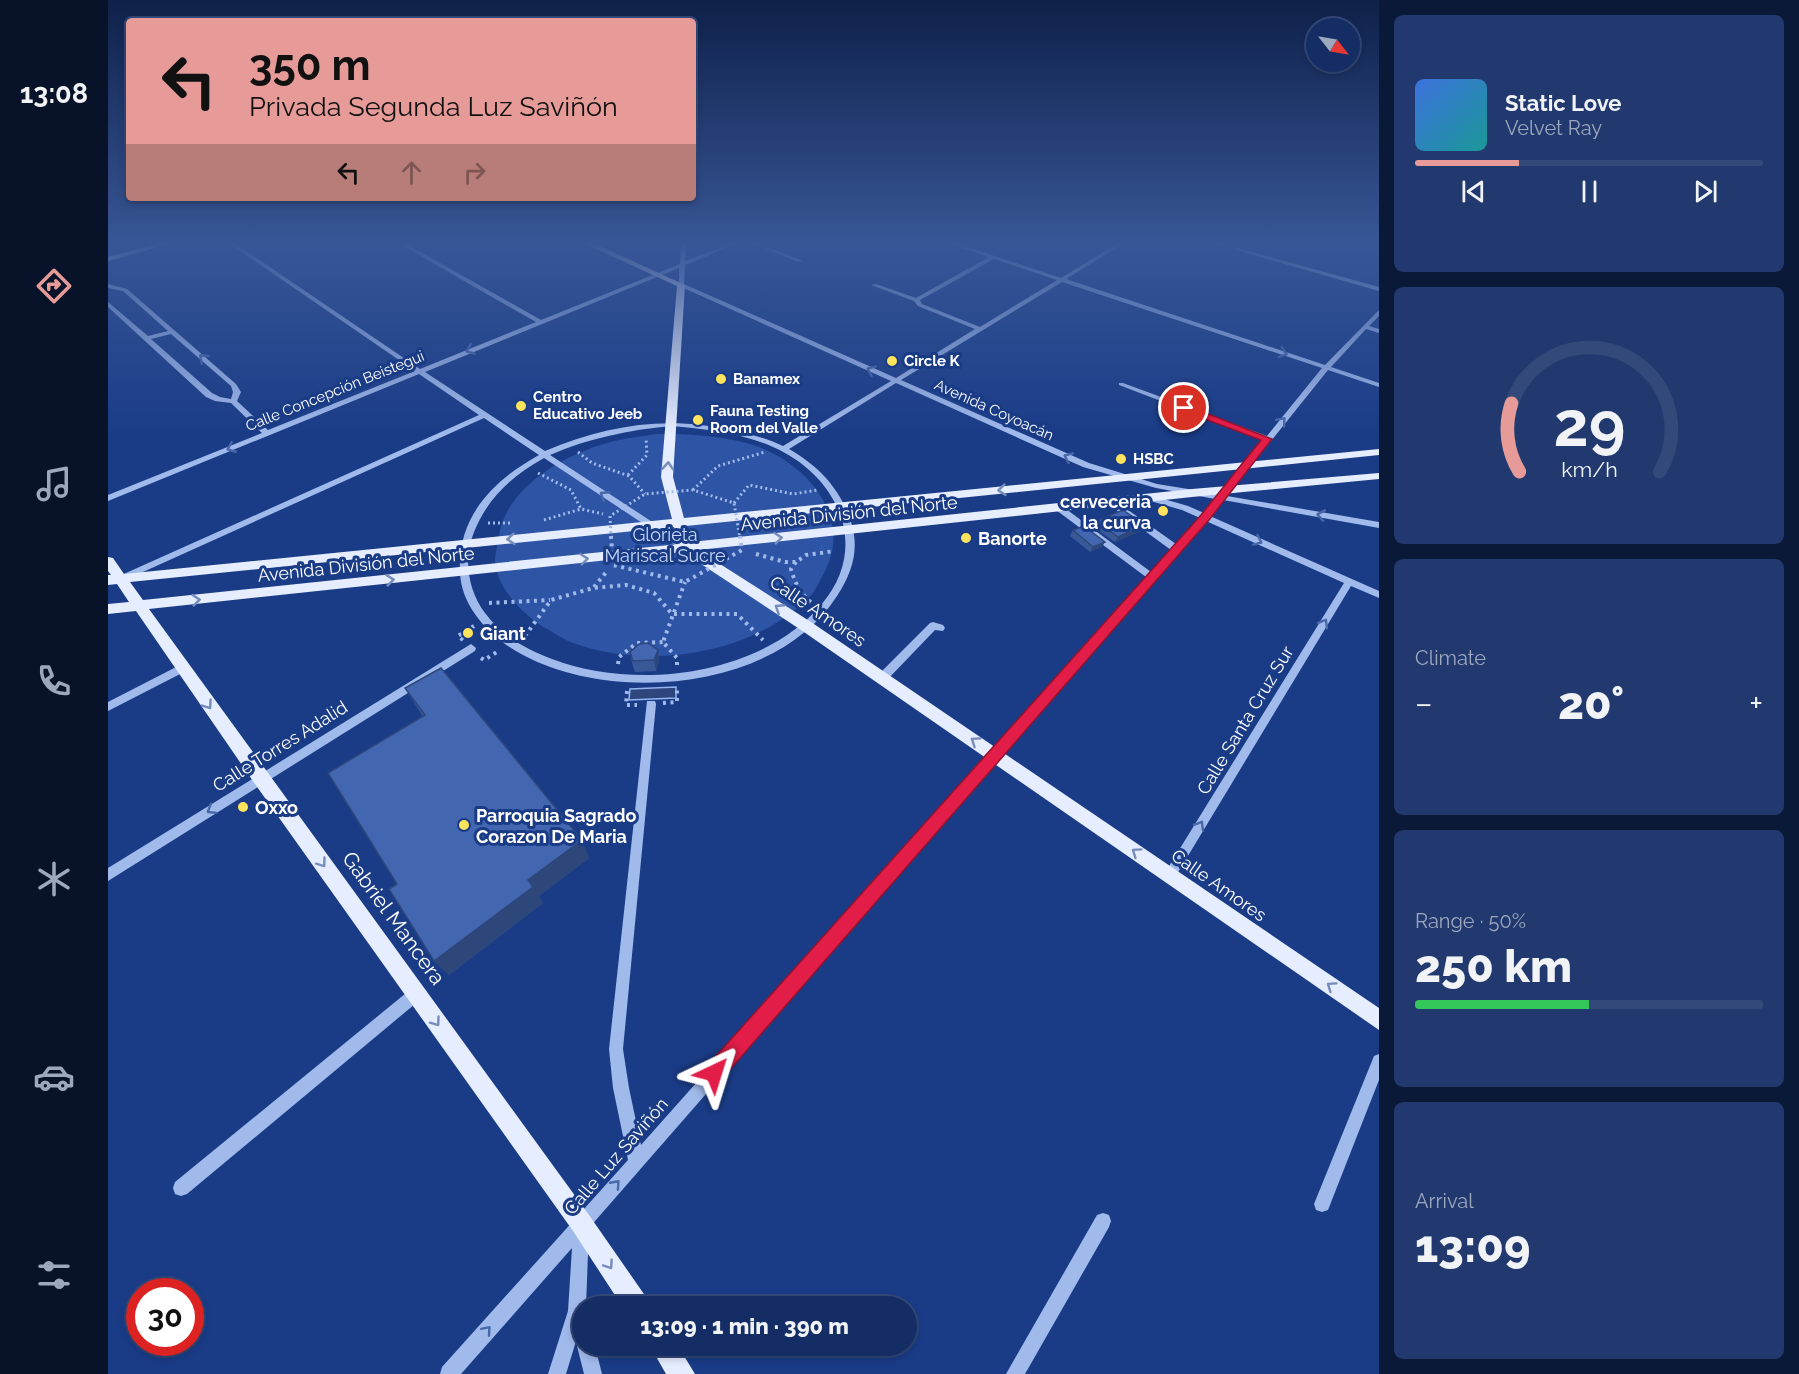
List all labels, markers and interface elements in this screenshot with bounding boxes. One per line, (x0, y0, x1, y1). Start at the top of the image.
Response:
north arrow (1306, 18, 1360, 72)
map controls (1306, 18, 1360, 72)
text: 350 m (249, 41, 371, 90)
icon: left (150, 42, 228, 120)
text: 13:08 (20, 78, 88, 109)
text: Static Love (1505, 90, 1622, 116)
text: Privada Segunda Luz Saviñón (249, 91, 618, 122)
text: Velvet Ray (1505, 116, 1602, 140)
icon: left (332, 156, 365, 189)
icon: ahead (395, 156, 428, 189)
icon: right (458, 156, 491, 189)
icon: previous (1457, 175, 1490, 208)
icon: pause (1573, 175, 1606, 208)
icon: next (1689, 175, 1722, 208)
icon: directions (33, 265, 75, 307)
one-way arrow (465, 343, 476, 356)
one-way arrow (1277, 345, 1288, 358)
street label: Calle Concepción Beistegui (243, 347, 427, 435)
place label: Circle K (904, 352, 961, 370)
one-way arrow (199, 354, 210, 365)
marker: Circle K (885, 354, 899, 368)
one-way arrow (866, 365, 877, 377)
place label: Banamex (733, 370, 800, 388)
marker: Banamex (714, 372, 728, 386)
street label: Avenida Coyoacán (932, 376, 1056, 444)
pin (1158, 382, 1209, 433)
text: 29 (1553, 387, 1625, 461)
place label: Centro Educativo Jeeb (533, 388, 643, 423)
icon: arrive (1167, 391, 1200, 424)
marker: Centro Educativo Jeeb (514, 399, 528, 413)
place label: Fauna Testing Room del Valle (710, 402, 818, 437)
marker: Fauna Testing Room del Valle (691, 413, 705, 427)
one-way arrow (1274, 417, 1285, 428)
one-way arrow (226, 441, 237, 453)
place label: HSBC (1133, 450, 1174, 468)
one-way arrow (1064, 452, 1075, 464)
marker: HSBC (1114, 452, 1128, 466)
text: km/h (1561, 458, 1617, 483)
one-way arrow (661, 461, 674, 471)
icon: music (33, 463, 75, 505)
one-way arrow (998, 483, 1007, 496)
one-way arrow (600, 490, 610, 502)
street label: Avenida División del Norte (739, 491, 959, 535)
place label: cerveceria la curva (1060, 491, 1151, 533)
marker: cerveceria la curva (1156, 504, 1170, 518)
one-way arrow (1317, 509, 1327, 522)
park label: Glorieta Mariscal Sucre (604, 524, 726, 566)
place label: Banorte (978, 528, 1047, 549)
marker: Banorte (959, 531, 973, 545)
one-way arrow (507, 532, 516, 545)
one-way arrow (773, 533, 782, 545)
one-way arrow (1252, 534, 1263, 546)
street label: Avenida División del Norte (256, 542, 476, 586)
one-way arrow (579, 553, 588, 566)
street label: Calle Amores (766, 571, 870, 651)
one-way arrow (385, 574, 394, 587)
one-way arrow (191, 594, 201, 607)
one-way arrow (775, 604, 786, 615)
one-way arrow (1316, 619, 1328, 629)
place label: Giant (480, 623, 526, 644)
marker: Giant (461, 626, 475, 640)
street label: Calle Santa Cruz Sur (1192, 641, 1298, 798)
text: Climate (1415, 646, 1486, 670)
icon: phone (33, 660, 75, 702)
text: 20° (1558, 677, 1624, 730)
text: − (1415, 684, 1433, 723)
text: + (1749, 684, 1763, 723)
street label: Calle Torres Adalid (209, 696, 351, 796)
one-way arrow (201, 698, 212, 709)
one-way arrow (971, 737, 982, 748)
place label: Oxxo (255, 797, 298, 818)
marker: Oxxo (236, 800, 250, 814)
one-way arrow (207, 803, 218, 814)
place label: Parroquia Sagrado Corazon De Maria (476, 805, 637, 847)
marker: Parroquia Sagrado Corazon De Maria (457, 818, 471, 832)
one-way arrow (1193, 821, 1205, 831)
street label: Calle Amores (1167, 844, 1271, 926)
street label: Gabriel Mancera (337, 846, 451, 990)
one-way arrow (1131, 848, 1142, 859)
one-way arrow (315, 857, 326, 868)
icon: climate (33, 858, 75, 900)
text: Range · 50% (1415, 909, 1526, 933)
text: 250 km (1415, 940, 1572, 993)
one-way arrow (1326, 982, 1337, 993)
one-way arrow (429, 1015, 440, 1026)
position arrow (682, 1041, 746, 1105)
icon: car (33, 1056, 75, 1098)
street label: Calle Luz Saviñón (560, 1093, 672, 1219)
one-way arrow (609, 1180, 620, 1191)
text: Arrival (1415, 1189, 1474, 1213)
text: 13:09 (1415, 1220, 1530, 1273)
icon: filters (33, 1254, 75, 1296)
one-way arrow (602, 1258, 613, 1269)
speed limit sign: 30 (126, 1278, 204, 1356)
text: 13:09 · 1 min · 390 m (640, 1313, 849, 1339)
one-way arrow (480, 1326, 491, 1337)

